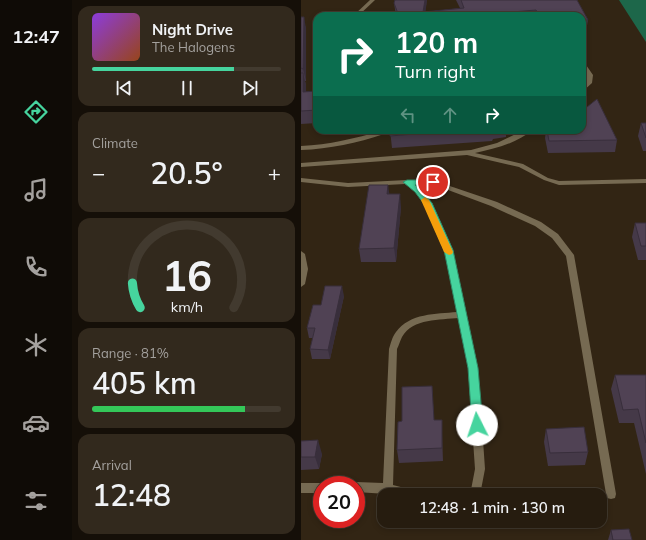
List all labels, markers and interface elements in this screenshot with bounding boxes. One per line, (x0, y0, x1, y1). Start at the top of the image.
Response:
text: Night Drive (152, 20, 233, 39)
text: 12:47 (12, 25, 60, 48)
text: 120 m (395, 25, 478, 60)
icon: right (329, 28, 381, 80)
text: The Halogens (152, 39, 235, 55)
text: Turn right (395, 60, 475, 83)
icon: previous (113, 77, 135, 99)
icon: pause (176, 77, 198, 99)
icon: next (239, 77, 261, 99)
icon: directions (22, 98, 50, 126)
icon: left (397, 104, 419, 126)
icon: ahead (439, 104, 461, 126)
icon: right (481, 104, 503, 126)
text: Climate (92, 135, 138, 151)
text: 20.5° (150, 154, 223, 192)
text: − (92, 159, 105, 187)
text: + (268, 159, 281, 187)
pin (416, 165, 450, 199)
icon: arrive (422, 171, 444, 193)
icon: music (22, 176, 50, 204)
text: 16 (162, 249, 211, 301)
icon: phone (22, 253, 50, 281)
text: km/h (170, 298, 203, 316)
icon: climate (22, 331, 50, 359)
text: Range · 81% (92, 345, 169, 361)
text: 405 km (92, 364, 197, 402)
position arrow (456, 404, 498, 446)
icon: car (22, 409, 50, 437)
text: Arrival (92, 457, 132, 473)
text: 12:48 (92, 476, 171, 514)
speed limit sign: 20 (313, 476, 365, 528)
icon: filters (22, 487, 50, 515)
text: 12:48 · 1 min · 130 m (419, 498, 565, 517)

